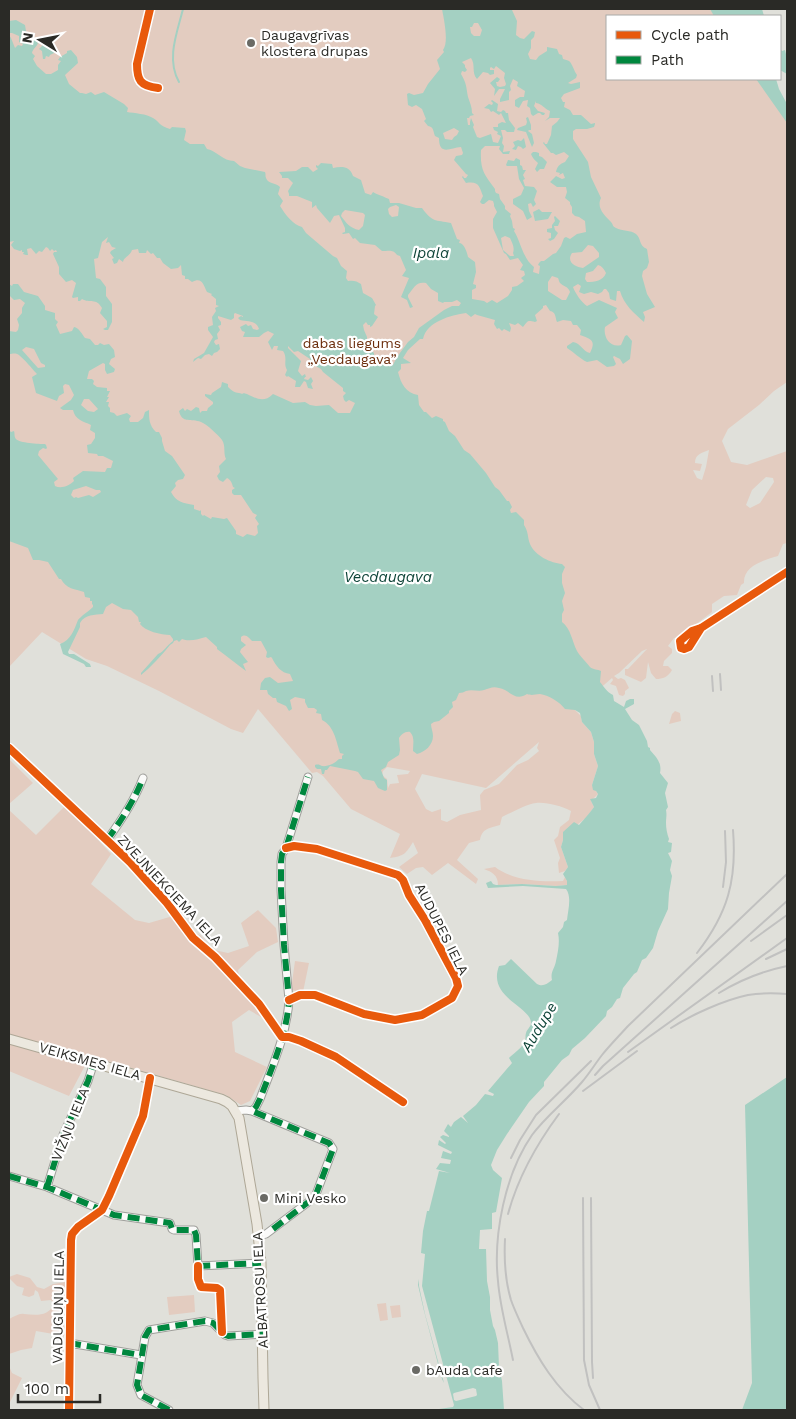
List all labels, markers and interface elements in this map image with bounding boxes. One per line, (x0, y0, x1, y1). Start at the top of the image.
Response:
north arrow (15, 15, 65, 65)
legend (606, 15, 781, 80)
text: Cycle path (651, 26, 729, 44)
place label: Daugavgrīvas klostera drupas (261, 27, 368, 59)
text: N (18, 31, 36, 44)
marker: Daugavgrīvas klostera drupas (245, 37, 257, 49)
text: Path (651, 51, 684, 69)
water label: Ipala (413, 244, 449, 262)
park label: dabas liegums „Vecdaugava” (303, 335, 401, 367)
water label: Vecdaugava (344, 568, 432, 586)
street label: ZVEJNIEKCIEMA IELA (115, 831, 225, 949)
street label: AUDUPES IELA (412, 880, 472, 978)
water label: Audupe (517, 999, 561, 1056)
street label: VEIKSMES IELA (37, 1039, 143, 1083)
street label: VIŽŅU IELA (48, 1085, 93, 1163)
place label: Mini Vesko (274, 1190, 346, 1206)
marker: Mini Vesko (258, 1192, 270, 1204)
street label: ALBATROSU IELA (249, 1231, 271, 1349)
street label: VADUGUŅU IELA (49, 1250, 68, 1364)
place label: bAuda cafe (426, 1362, 503, 1378)
marker: bAuda cafe (410, 1364, 422, 1376)
scale bar (18, 1372, 100, 1404)
text: 100 m (25, 1380, 69, 1398)

